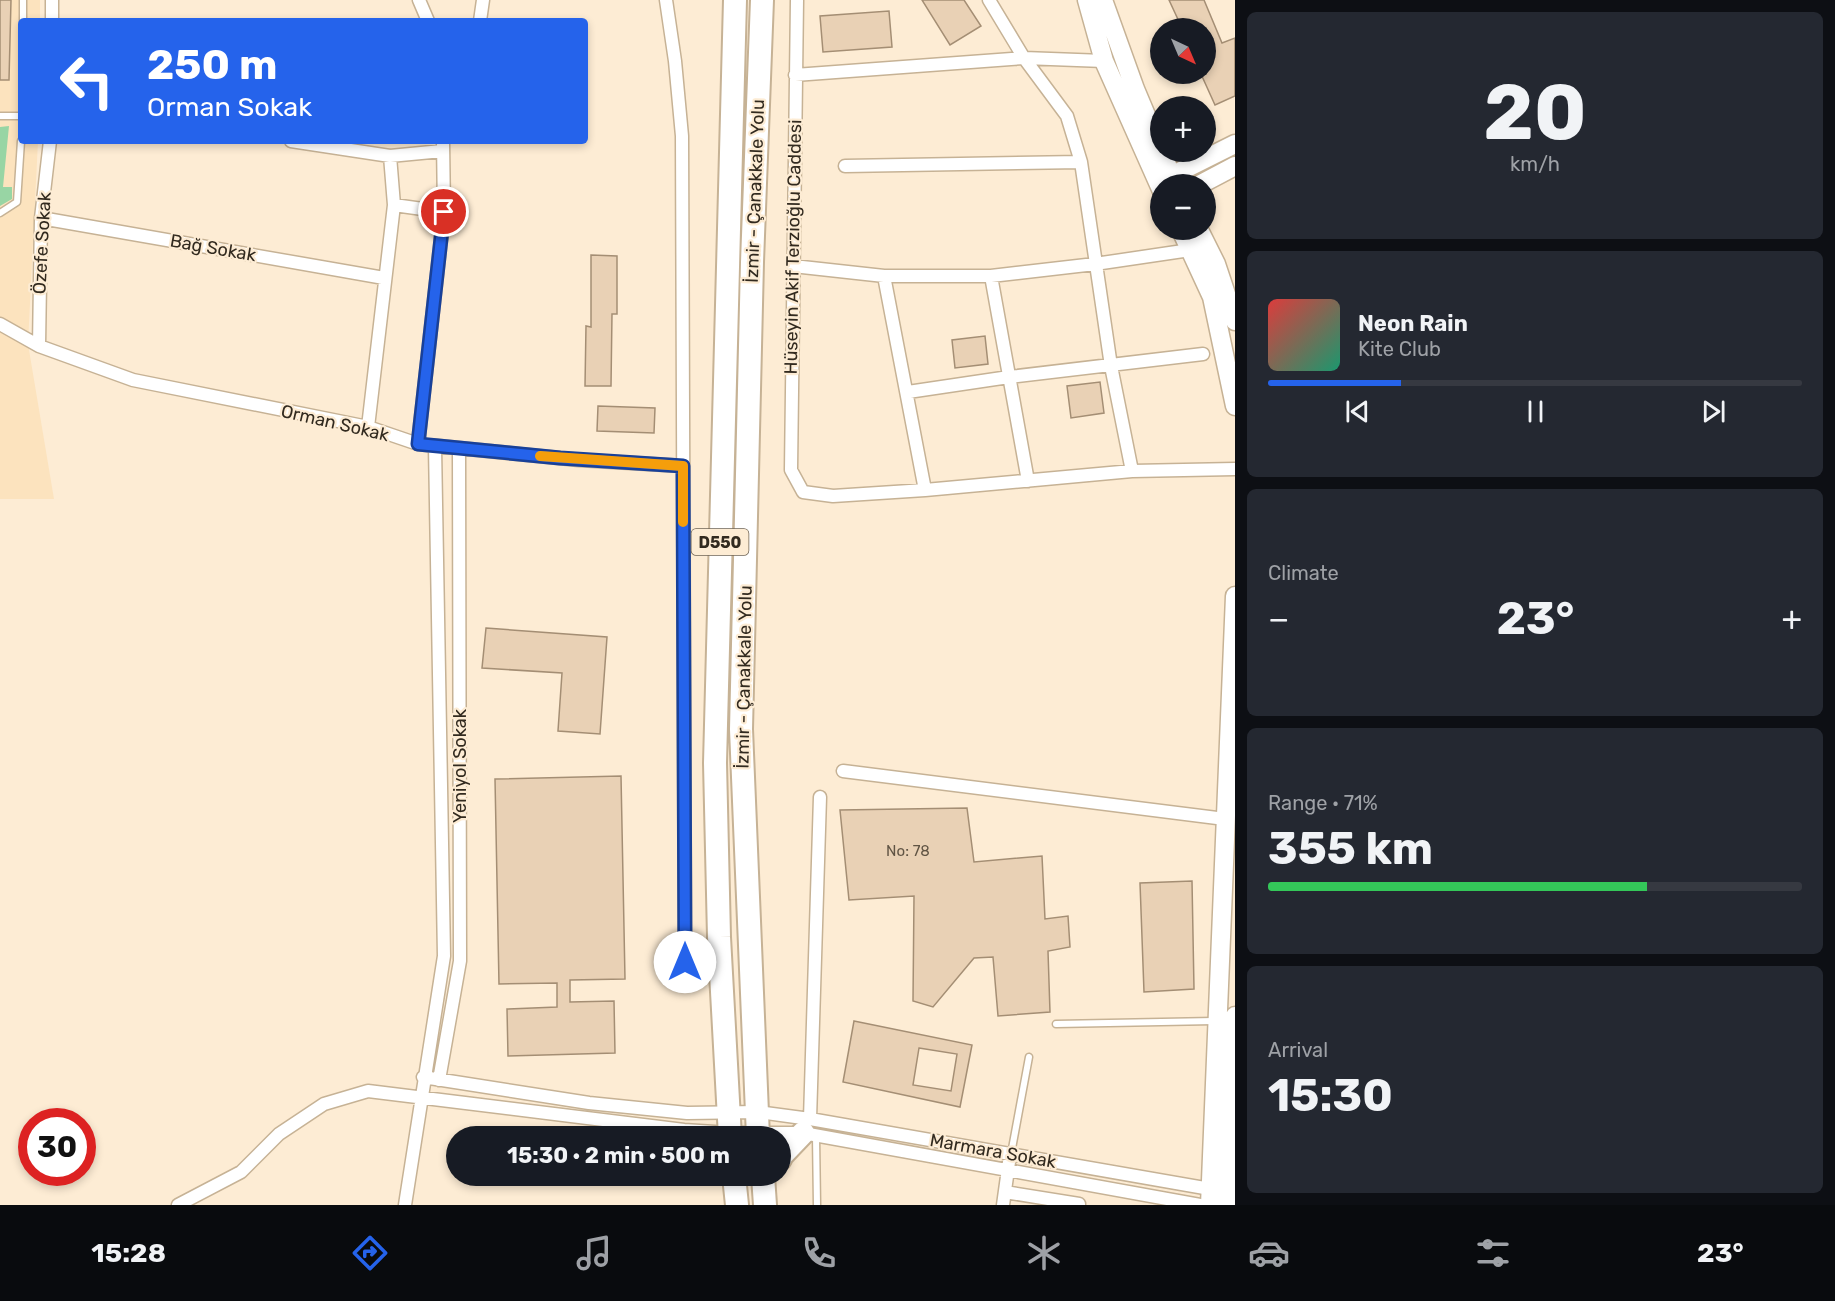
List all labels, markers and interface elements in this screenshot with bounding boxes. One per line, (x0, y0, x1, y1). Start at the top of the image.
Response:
north arrow (1150, 18, 1216, 84)
map controls (1150, 18, 1216, 240)
text: 250 m (147, 40, 277, 90)
icon: left (48, 42, 126, 120)
text: 20 (1483, 66, 1587, 159)
text: Orman Sokak (147, 91, 312, 123)
button: + (1150, 96, 1216, 162)
street label: İzmir - Çanakkale Yolu (741, 99, 769, 283)
street label: Hüseyin Akif Terzioğlu Caddesi (780, 119, 806, 375)
text: km/h (1510, 152, 1560, 176)
button: − (1150, 174, 1216, 240)
pin (418, 186, 469, 237)
street label: Özefe Sokak (28, 191, 56, 295)
icon: arrive (427, 195, 460, 228)
street label: Bağ Sokak (168, 230, 258, 267)
text: Neon Rain (1358, 310, 1468, 337)
text: Kite Club (1358, 337, 1441, 361)
icon: previous (1341, 395, 1374, 428)
icon: pause (1519, 395, 1552, 428)
icon: next (1697, 395, 1730, 428)
street label: Orman Sokak (279, 400, 392, 446)
road number: D550 (692, 529, 748, 555)
text: Climate (1268, 561, 1339, 585)
street label: İzmir - Çanakkale Yolu (731, 585, 757, 769)
text: 23° (1497, 592, 1574, 645)
text: − (1268, 599, 1289, 638)
text: + (1781, 599, 1802, 638)
street label: Yeniyol Sokak (449, 708, 471, 823)
text: Range · 71% (1268, 791, 1378, 815)
text: 355 km (1268, 822, 1433, 875)
house number: No: 78 (886, 842, 930, 860)
position arrow (653, 930, 717, 994)
text: Arrival (1268, 1038, 1328, 1062)
text: 15:30 (1268, 1069, 1393, 1122)
speed limit sign: 30 (18, 1108, 96, 1186)
street label: Marmara Sokak (928, 1129, 1059, 1173)
text: 15:30 · 2 min · 500 m (507, 1142, 730, 1169)
icon: directions (349, 1232, 391, 1274)
icon: music (573, 1232, 615, 1274)
icon: phone (798, 1232, 840, 1274)
icon: climate (1023, 1232, 1065, 1274)
icon: car (1248, 1232, 1290, 1274)
icon: filters (1472, 1232, 1514, 1274)
text: 15:28 (91, 1237, 166, 1269)
text: 23° (1697, 1237, 1744, 1269)

